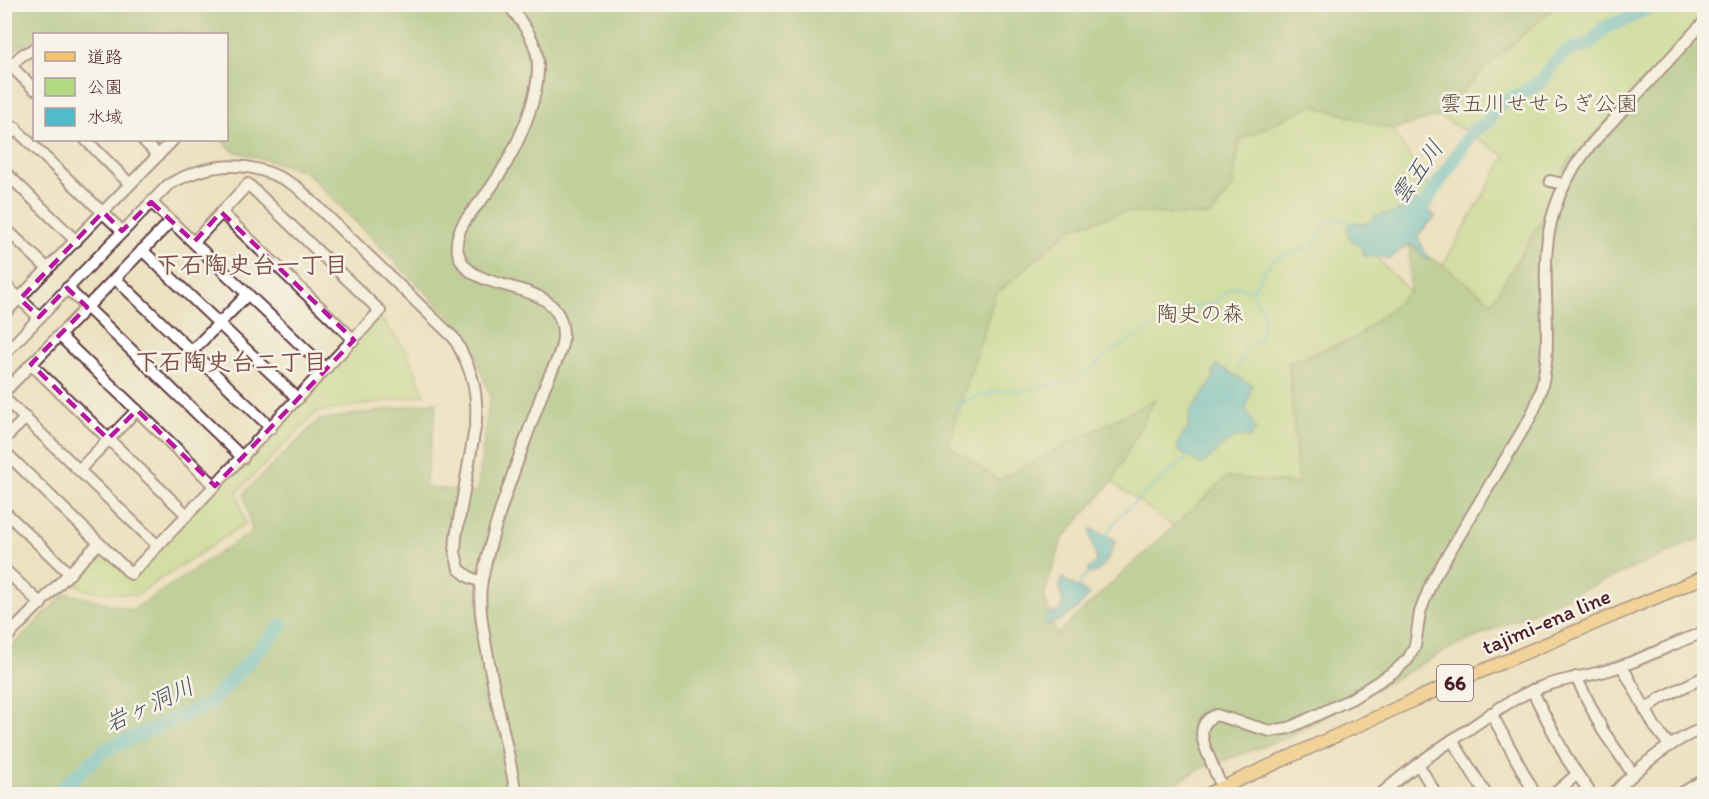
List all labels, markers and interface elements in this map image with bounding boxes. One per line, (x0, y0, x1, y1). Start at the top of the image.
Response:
legend (33, 33, 228, 141)
text: 道路 (87, 46, 123, 68)
text: 公園 (87, 76, 123, 98)
park label: 雲五川せせらぎ公園 (1440, 90, 1638, 117)
text: 水域 (87, 106, 123, 128)
water label: 雲五川 (1384, 134, 1449, 210)
district label: 下石陶史台一丁目 (156, 250, 348, 279)
park label: 陶史の森 (1156, 300, 1244, 327)
district label: 下石陶史台二丁目 (135, 347, 327, 376)
street label: tajimi-ena line (1478, 582, 1615, 661)
road number: 66 (1437, 665, 1473, 701)
water label: 岩ヶ洞川 (99, 671, 198, 738)

